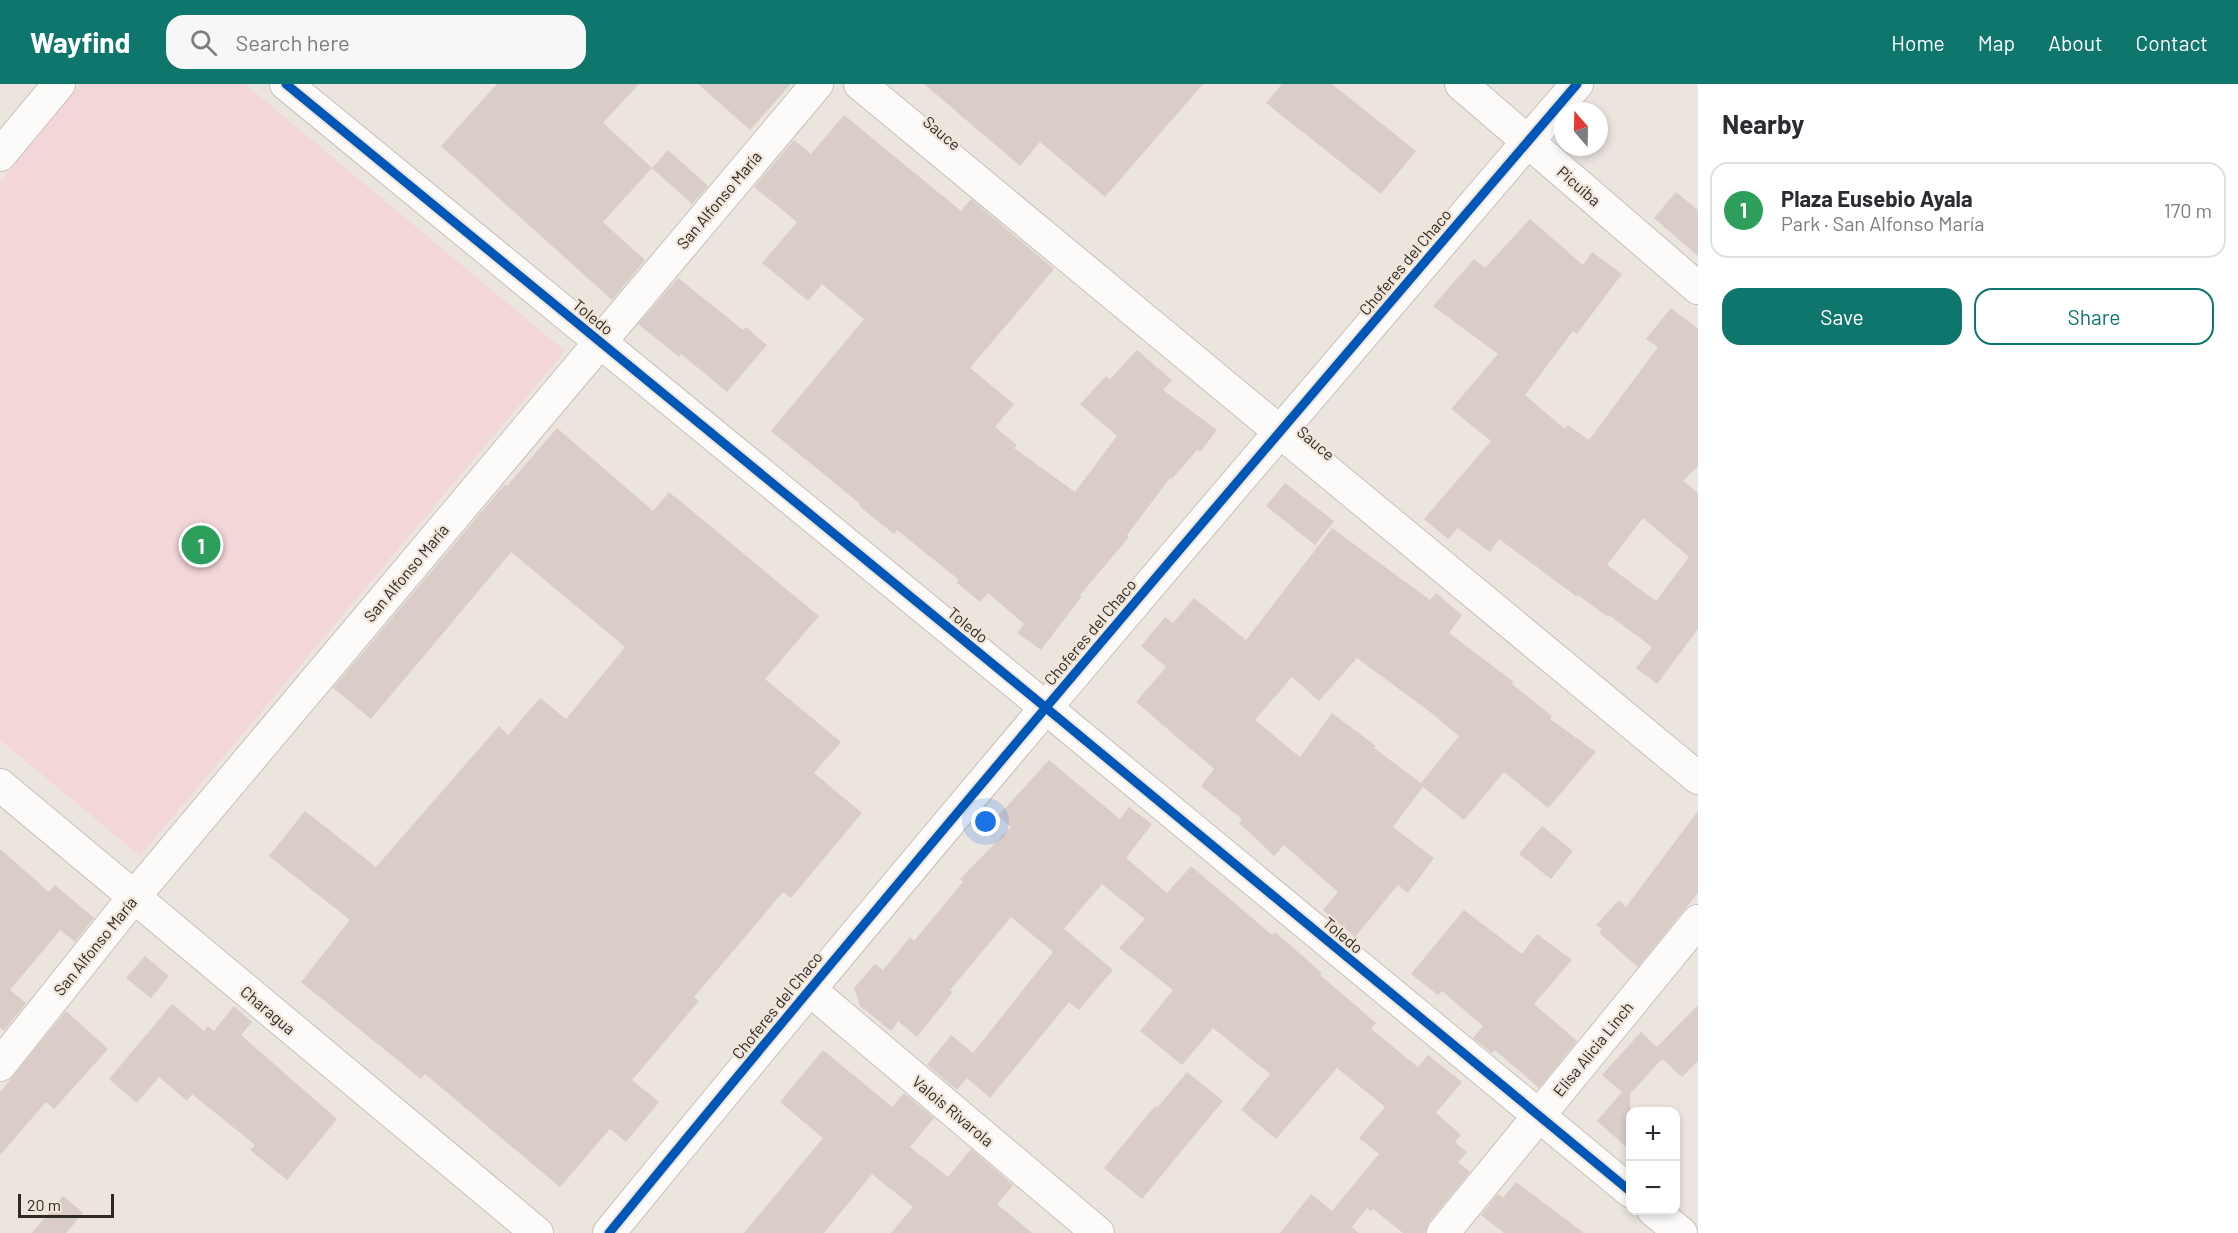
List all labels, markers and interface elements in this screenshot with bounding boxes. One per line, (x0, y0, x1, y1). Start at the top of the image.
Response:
search box (166, 15, 586, 69)
text: Wayfind (30, 25, 130, 59)
icon: search (187, 26, 220, 59)
text: Search here (235, 29, 350, 55)
text: Home (1891, 30, 1945, 55)
text: Map (1978, 30, 2015, 55)
text: About (2048, 30, 2103, 55)
text: Contact (2136, 30, 2208, 55)
north arrow (1554, 102, 1608, 156)
text: Nearby (1722, 108, 1804, 139)
street label: Sauce (920, 112, 965, 154)
street label: San Alfonso María (672, 147, 765, 252)
street label: Picuiba (1554, 162, 1605, 210)
text: Plaza Eusebio Ayala (1781, 185, 1973, 211)
text: 1 (1740, 198, 1747, 222)
text: 170 m (2164, 198, 2212, 222)
street label: Choferes del Chaco (1355, 205, 1455, 319)
text: Park · San Alfonso María (1781, 211, 1985, 235)
button: Save (1722, 288, 1962, 345)
button: Share (1974, 288, 2214, 345)
street label: Toledo (569, 295, 617, 339)
street label: Sauce (1294, 422, 1339, 464)
street label: San Alfonso María (359, 520, 452, 625)
pin: 1 (182, 522, 220, 568)
street label: Choferes del Chaco (1040, 575, 1140, 689)
street label: Toledo (944, 603, 992, 647)
your location (971, 807, 1000, 836)
street label: San Alfonso María (49, 892, 140, 999)
street label: Toledo (1319, 912, 1367, 957)
street label: Choferes del Chaco (727, 947, 826, 1062)
street label: Charagua (237, 981, 300, 1038)
street label: Elisa Alicia Linch (1549, 997, 1637, 1100)
street label: Valois Rivarola (909, 1071, 998, 1150)
map controls (1626, 1107, 1680, 1215)
button: + (1626, 1107, 1680, 1161)
button: − (1626, 1161, 1680, 1215)
scale bar (18, 1191, 114, 1218)
text: 20 m (27, 1195, 61, 1214)

